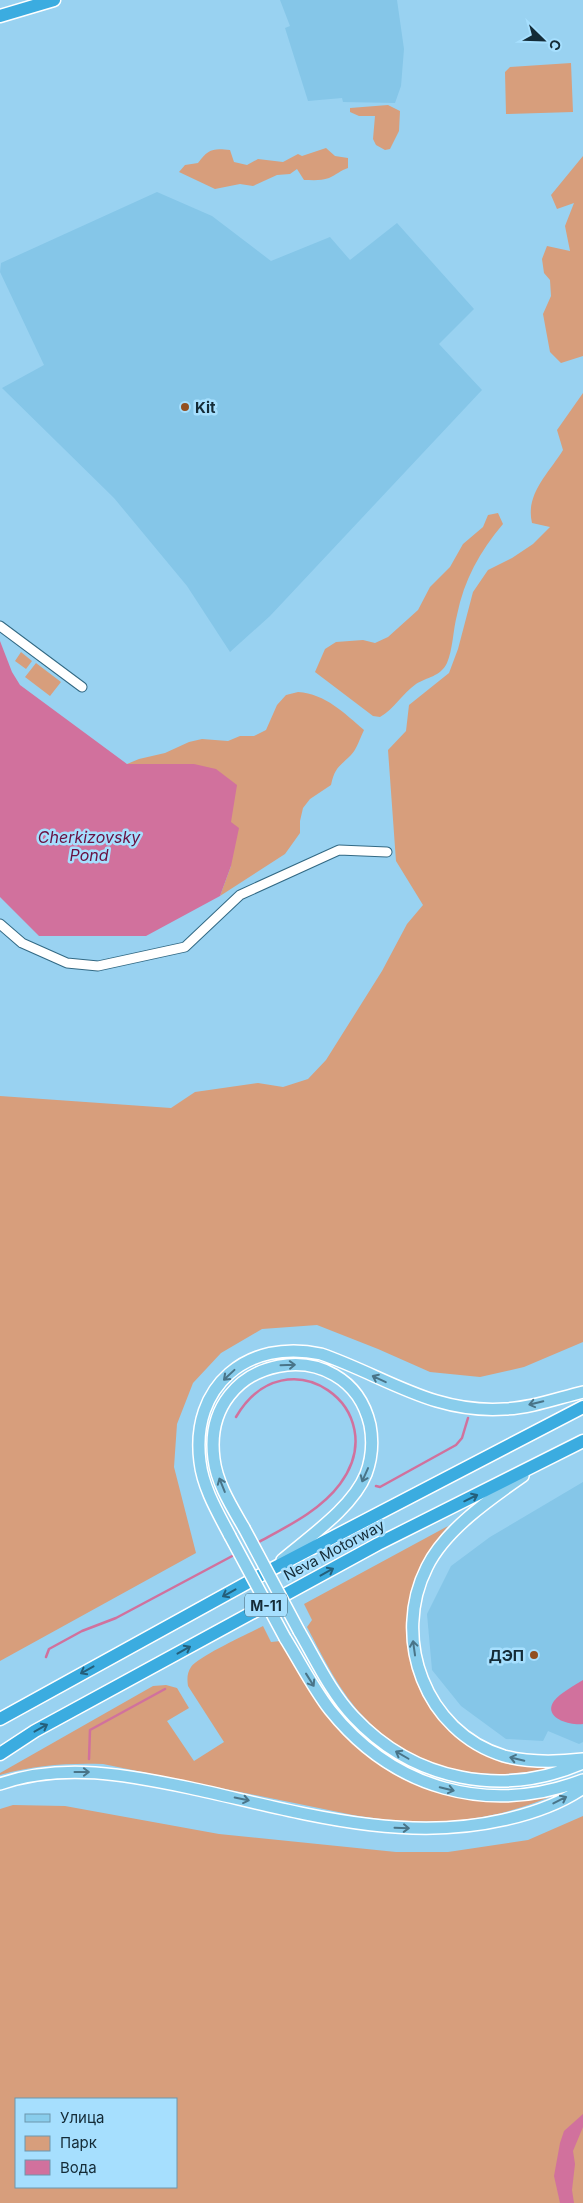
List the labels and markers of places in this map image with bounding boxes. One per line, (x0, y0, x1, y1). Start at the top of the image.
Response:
place label: Kit (195, 398, 216, 417)
marker: Kit (179, 401, 191, 413)
place label: ДЭП (489, 1646, 524, 1665)
marker: ДЭП (528, 1649, 540, 1661)

